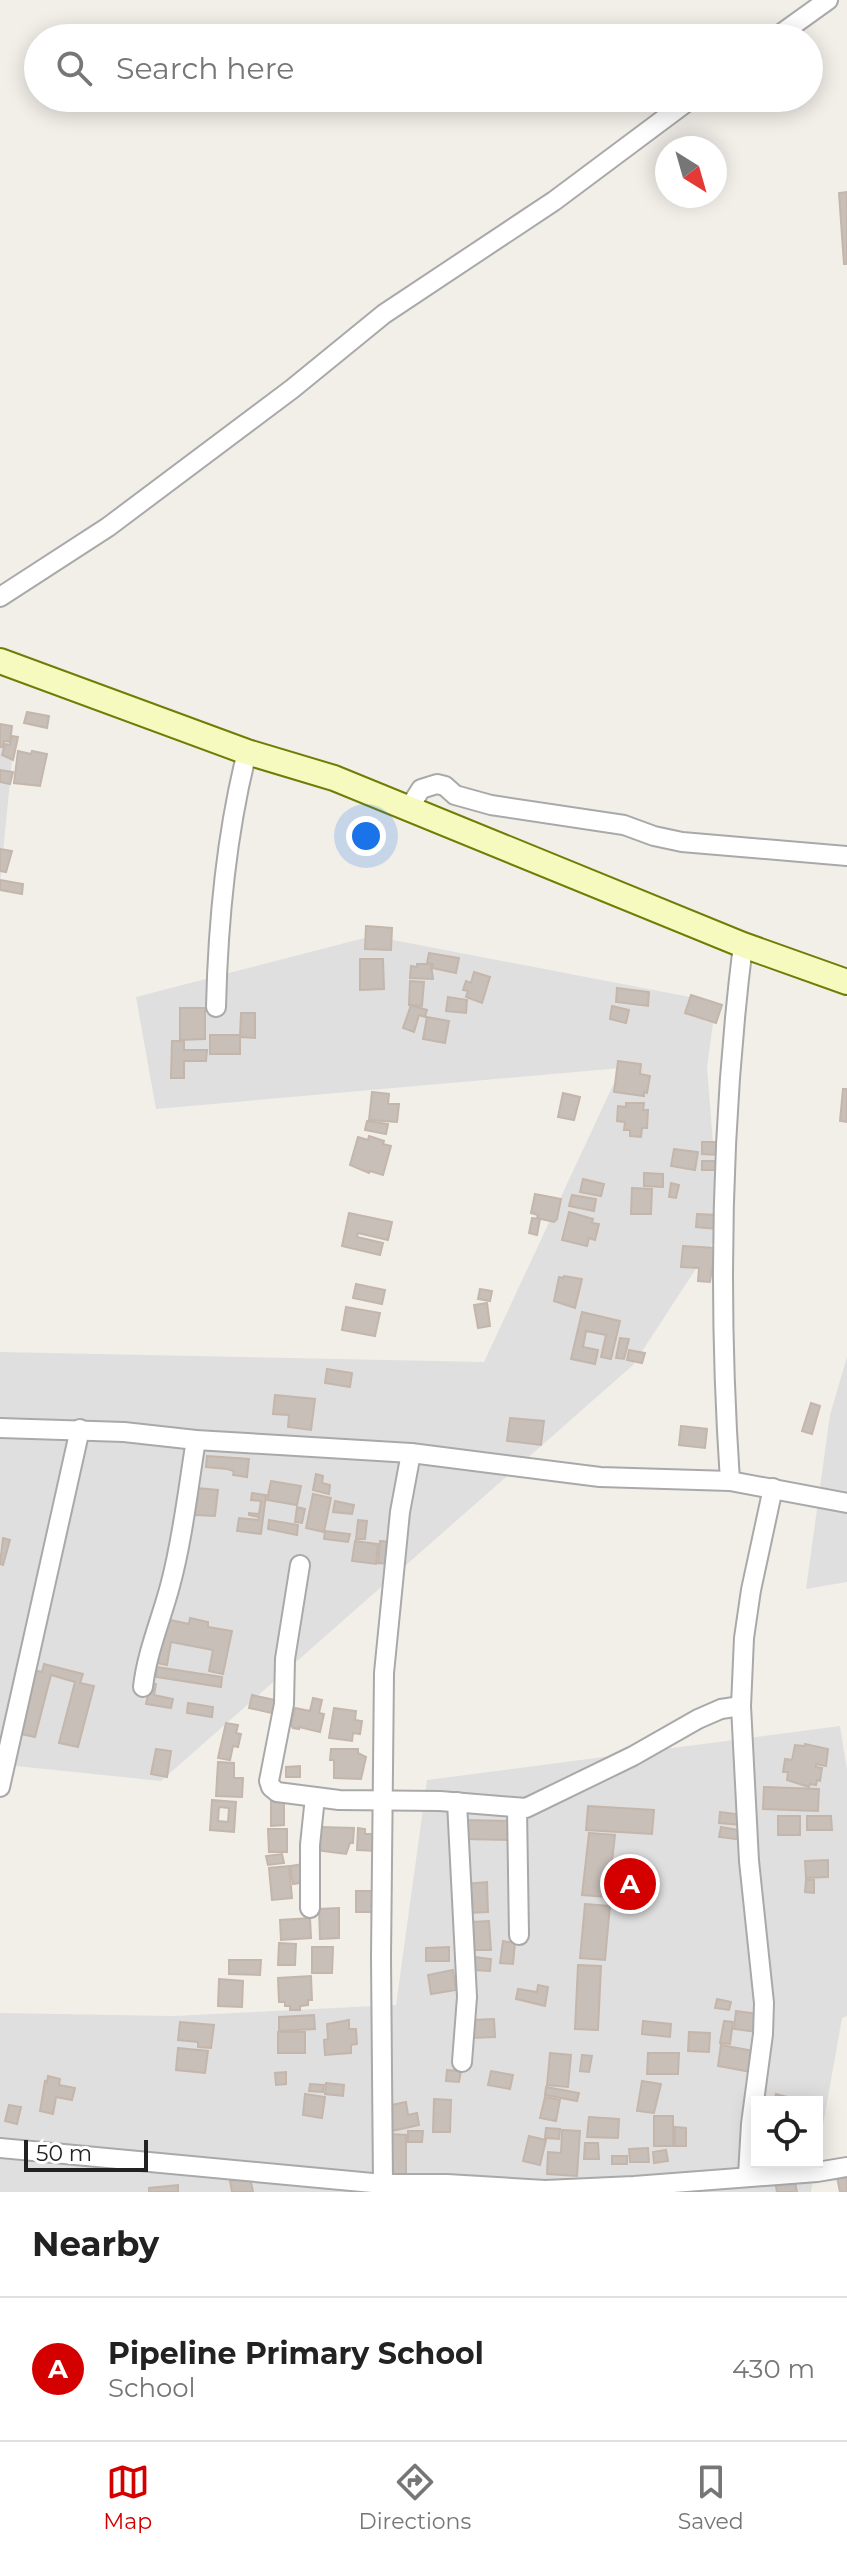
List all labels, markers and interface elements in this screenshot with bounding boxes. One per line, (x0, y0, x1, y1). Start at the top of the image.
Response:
search box (24, 24, 823, 112)
icon: search (52, 46, 96, 90)
text: Search here (116, 50, 294, 87)
north arrow (655, 136, 727, 208)
your location (346, 816, 386, 856)
pin: A (604, 1854, 656, 1914)
map controls (751, 2096, 823, 2168)
button: locate (751, 2096, 823, 2168)
scale bar (24, 2136, 148, 2172)
text: 50 m (36, 2140, 92, 2167)
text: Nearby (32, 2223, 159, 2265)
text: Pipeline Primary School (108, 2335, 484, 2372)
text: A (48, 2353, 68, 2385)
text: 430 m (732, 2353, 815, 2385)
text: School (108, 2372, 196, 2404)
tab: Map (103, 2460, 152, 2535)
tab: Directions (359, 2460, 471, 2535)
tab: Saved (678, 2460, 744, 2535)

